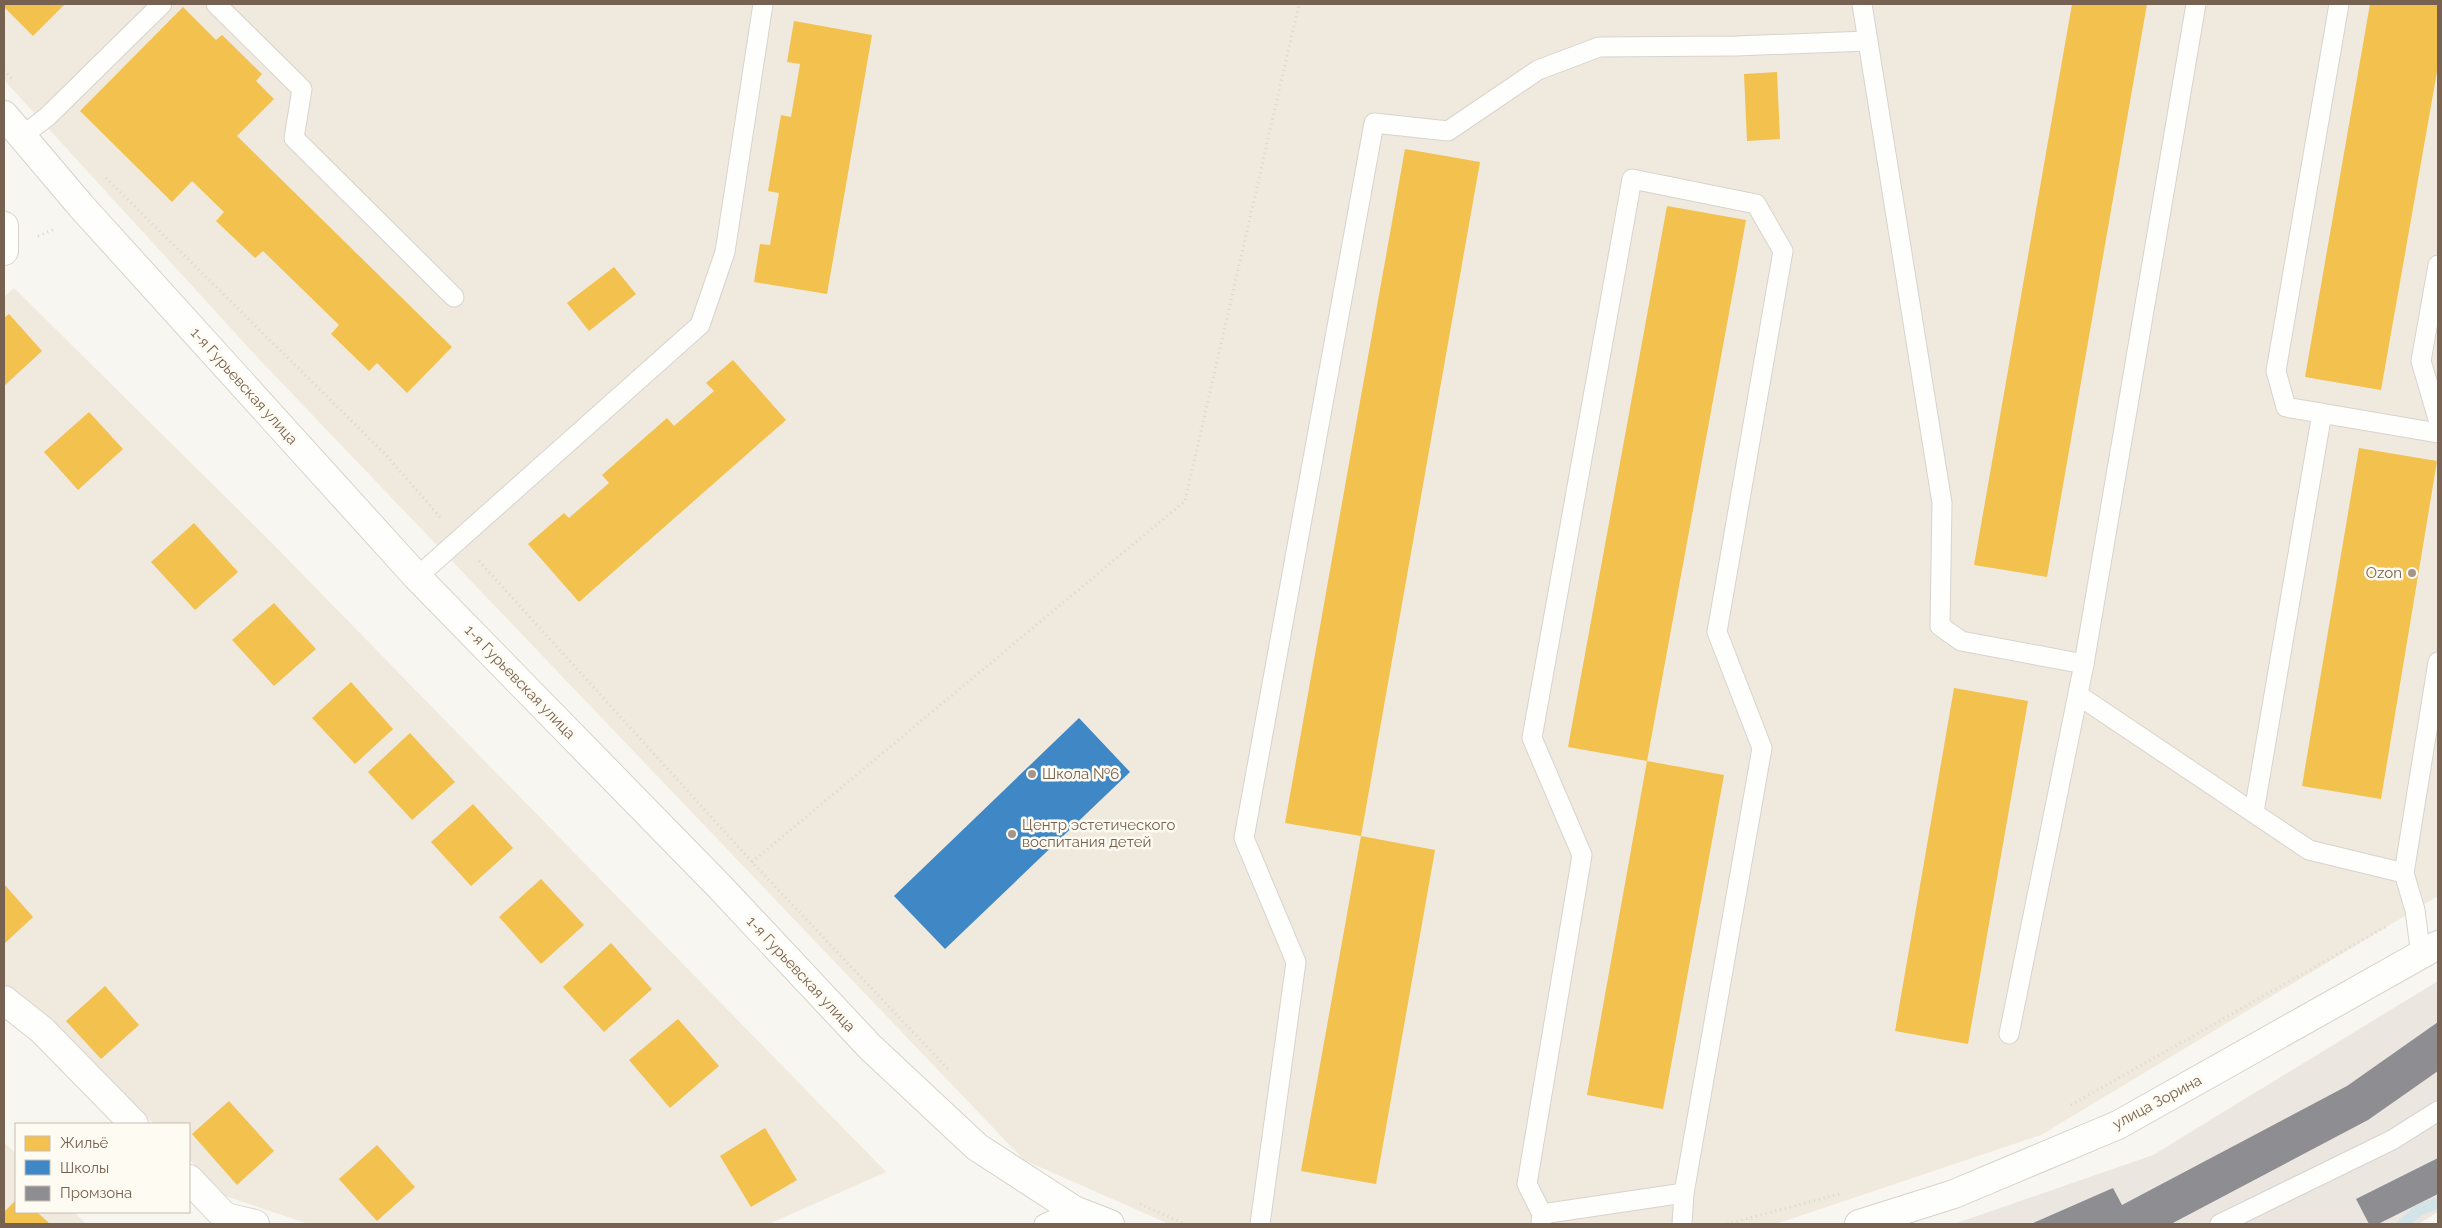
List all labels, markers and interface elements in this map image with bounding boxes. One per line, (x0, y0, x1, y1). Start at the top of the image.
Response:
street label: 1-я Гурьевская улица (187, 324, 301, 448)
place label: Ozon (2366, 564, 2402, 582)
marker: Ozon (2406, 567, 2418, 579)
street label: 1-я Гурьевская улица (461, 621, 579, 743)
place label: Школа №6 (1042, 765, 1119, 783)
marker: Школа №6 (1026, 768, 1038, 780)
place label: Центр эстетического воспитания детей (1022, 816, 1176, 851)
marker: Центр эстетического воспитания детей (1006, 828, 1018, 840)
street label: 1-я Гурьевская улица (743, 913, 859, 1035)
street label: улица Зорина (2109, 1071, 2205, 1133)
legend (15, 1123, 190, 1213)
text: Жильё (60, 1134, 109, 1152)
text: Школы (60, 1159, 109, 1177)
text: Промзона (60, 1184, 132, 1202)

